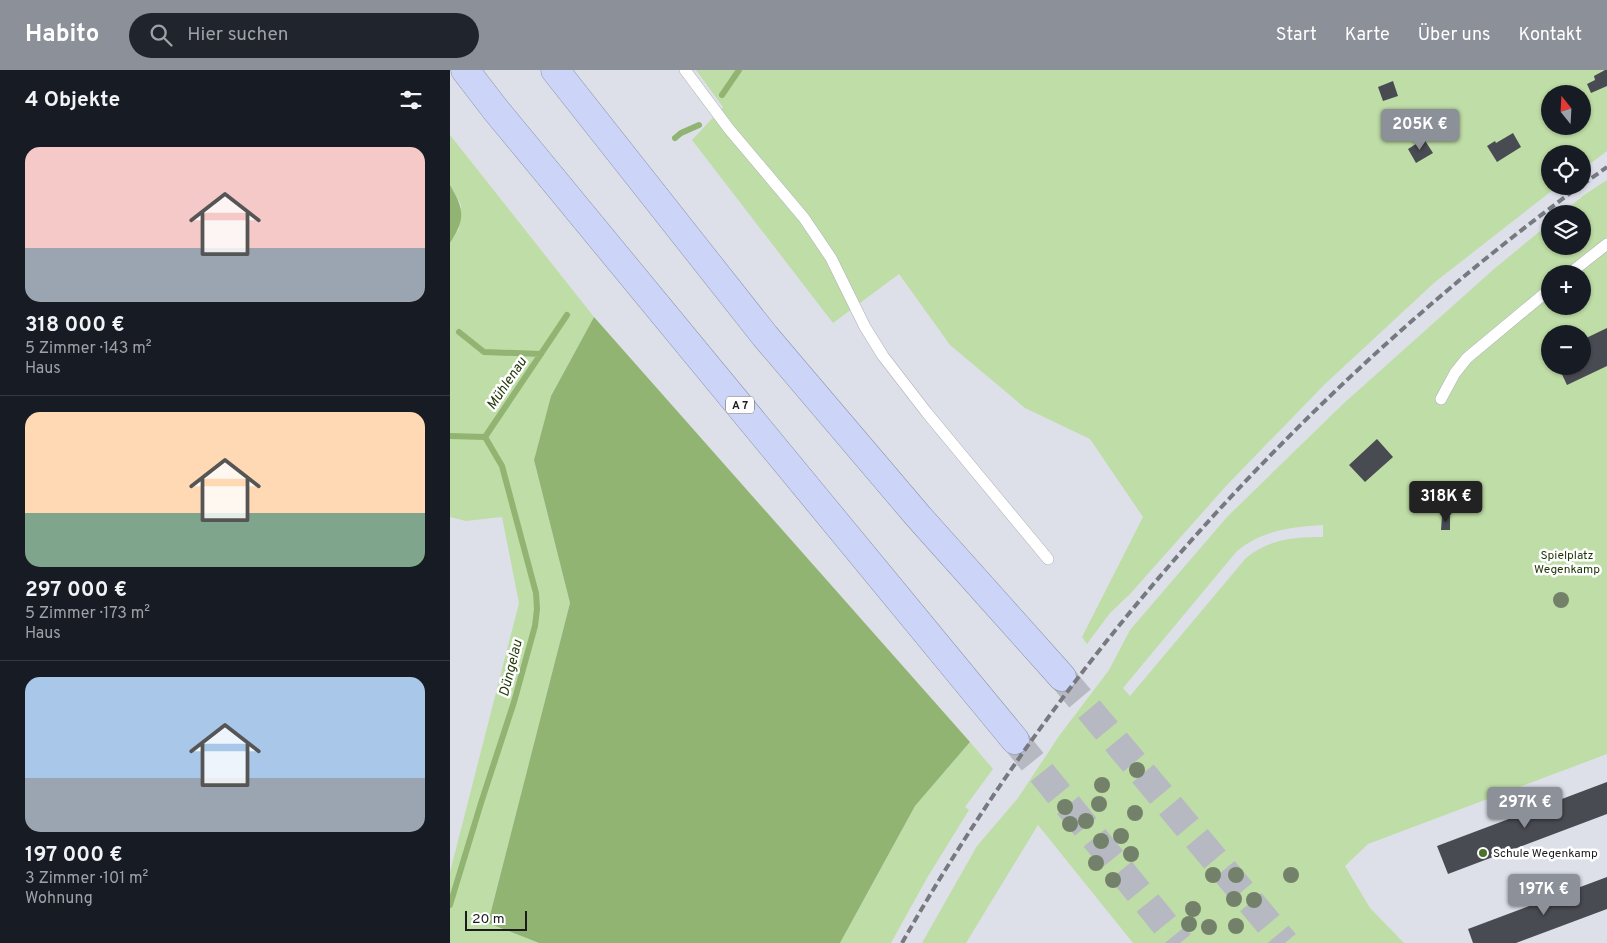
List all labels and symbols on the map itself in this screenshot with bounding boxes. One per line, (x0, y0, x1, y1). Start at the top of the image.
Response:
north arrow (1541, 85, 1591, 135)
pin: 205K € (1379, 108, 1461, 151)
water label: Mühlenau (484, 354, 531, 413)
road number: A 7 (726, 396, 754, 414)
pin: 318K € (1405, 480, 1487, 523)
park label: Spielplatz Wegenkamp (1534, 548, 1600, 578)
water label: Düngelau (496, 638, 527, 698)
pin: 297K € (1484, 786, 1566, 829)
place label: Schule Wegenkamp (1493, 846, 1598, 862)
marker: Schule Wegenkamp (1477, 847, 1489, 859)
pin: 197K € (1503, 874, 1585, 916)
scale bar (465, 908, 528, 931)

